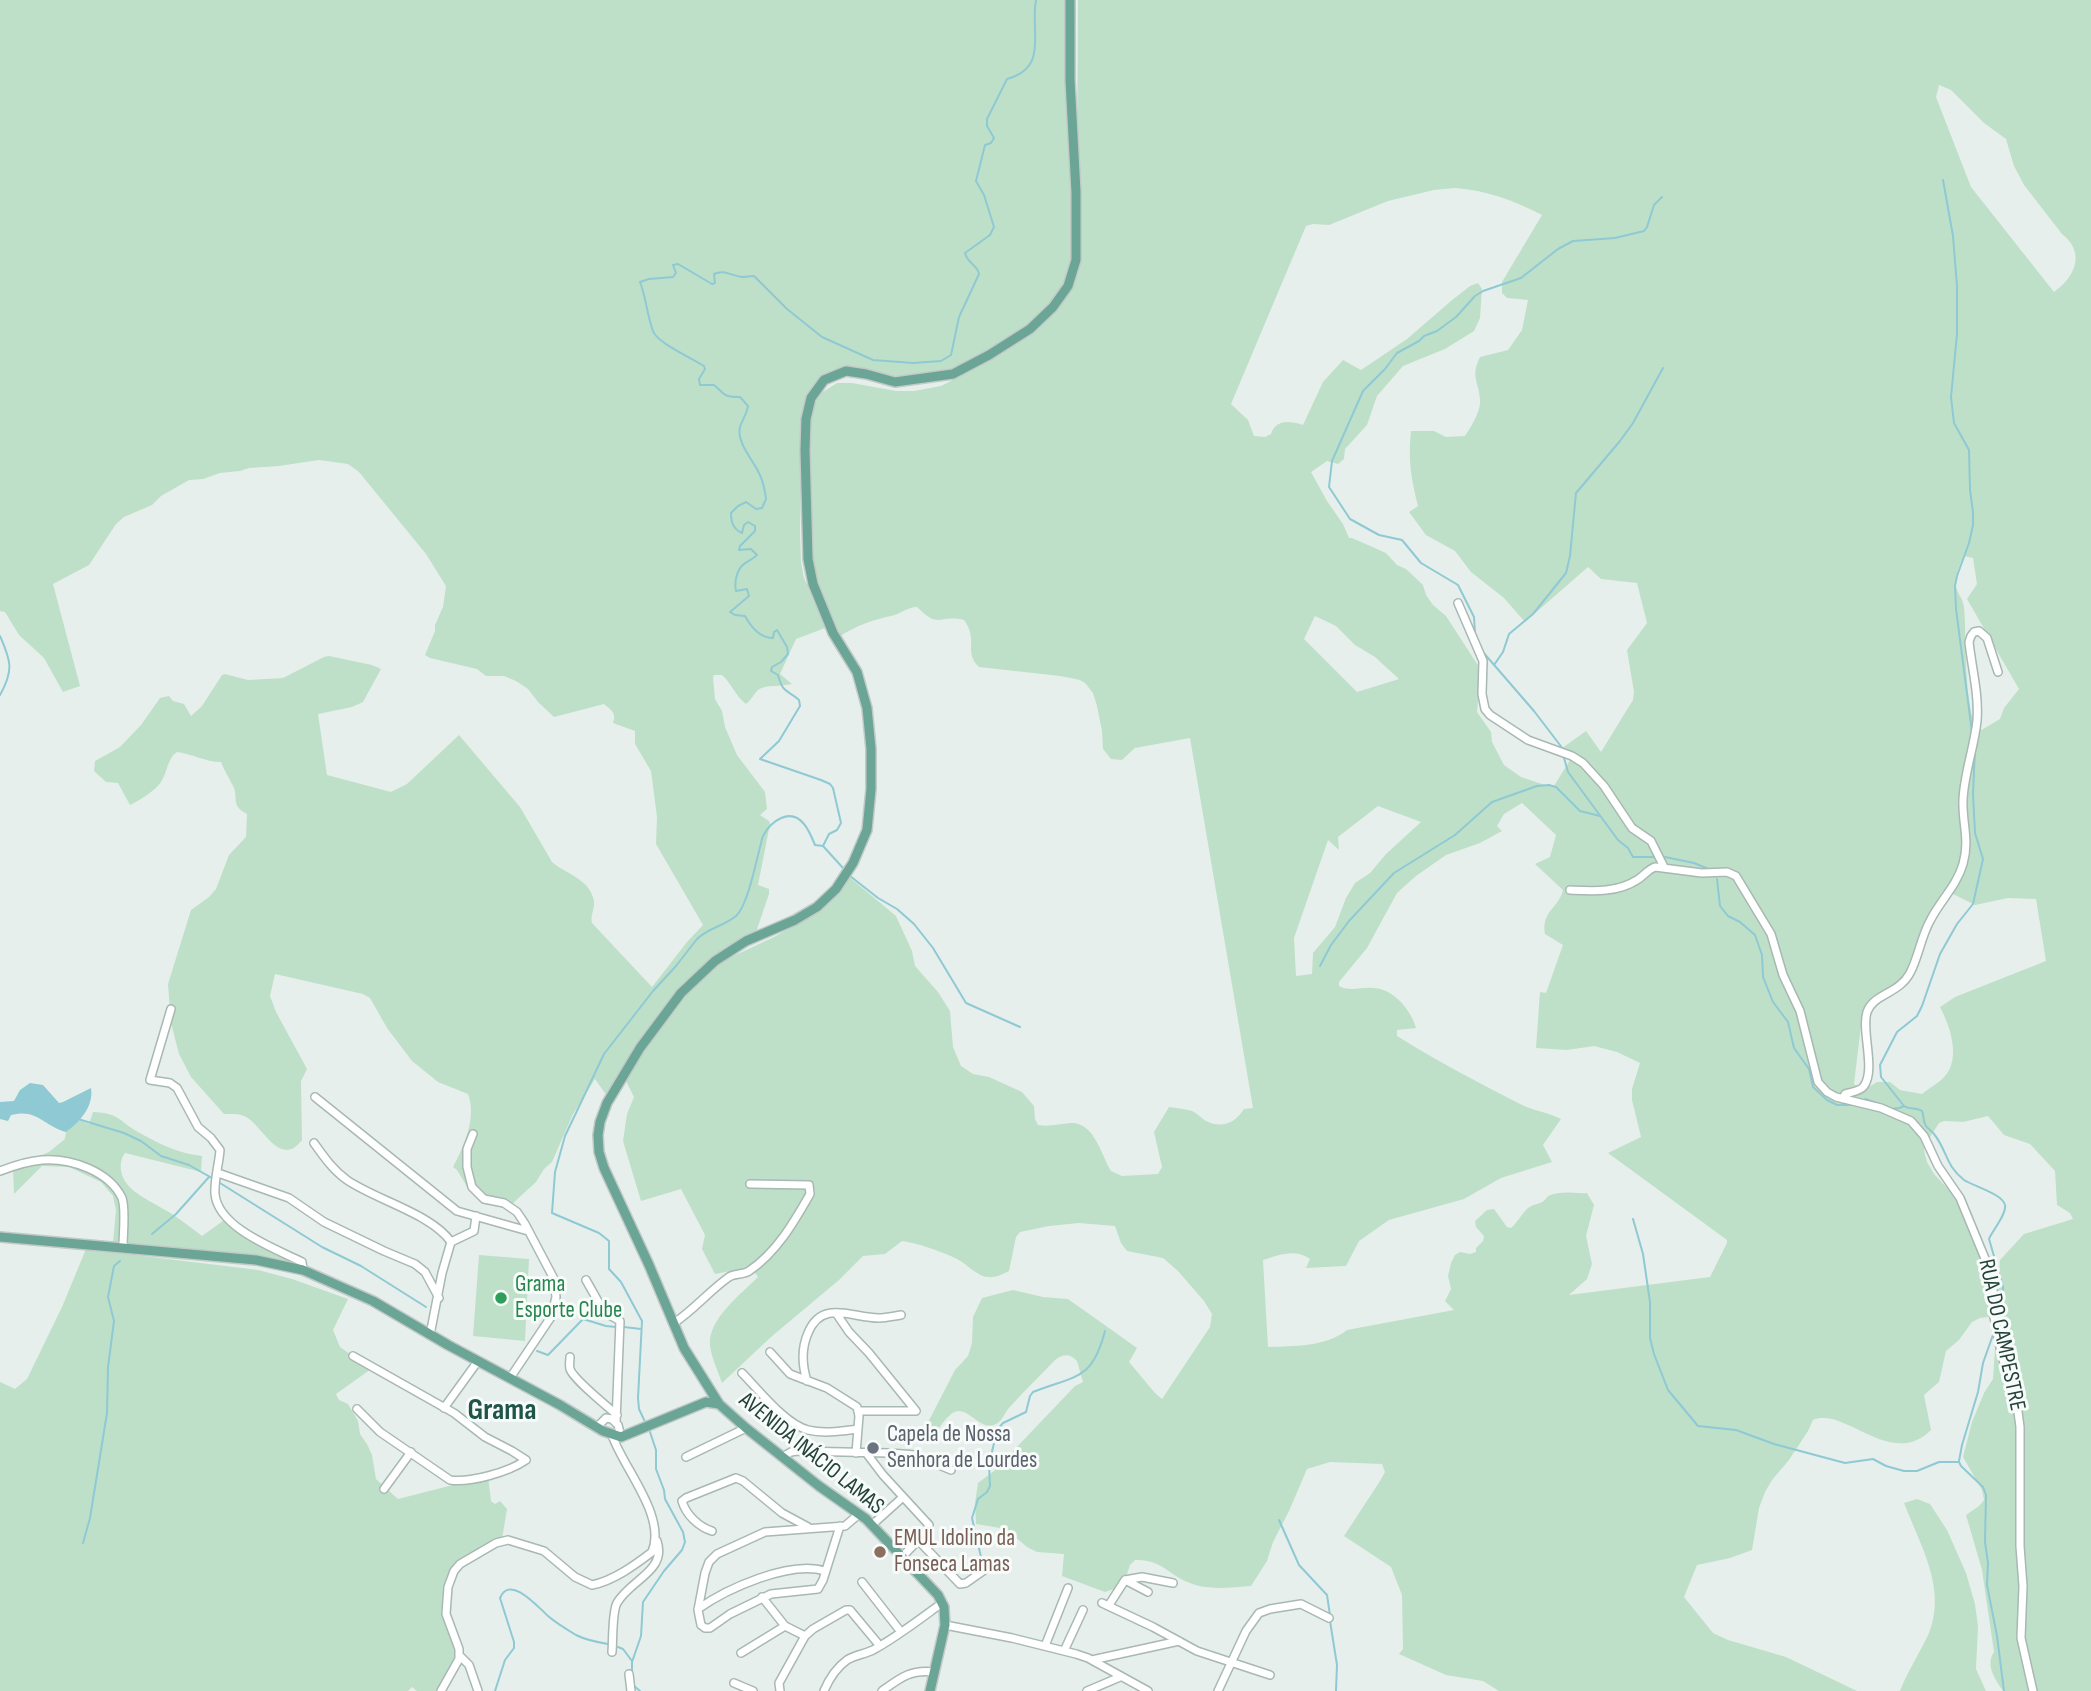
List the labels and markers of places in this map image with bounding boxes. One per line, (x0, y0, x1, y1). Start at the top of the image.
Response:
place label: Grama Esporte Clube (515, 1271, 622, 1325)
marker: Grama Esporte Clube (493, 1290, 509, 1306)
place label: Capela de Nossa Senhora de Lourdes (887, 1421, 1037, 1475)
marker: Capela de Nossa Senhora de Lourdes (865, 1440, 881, 1456)
place label: EMUL Idolino da Fonseca Lamas (894, 1525, 1015, 1579)
marker: EMUL Idolino da Fonseca Lamas (872, 1544, 888, 1560)

